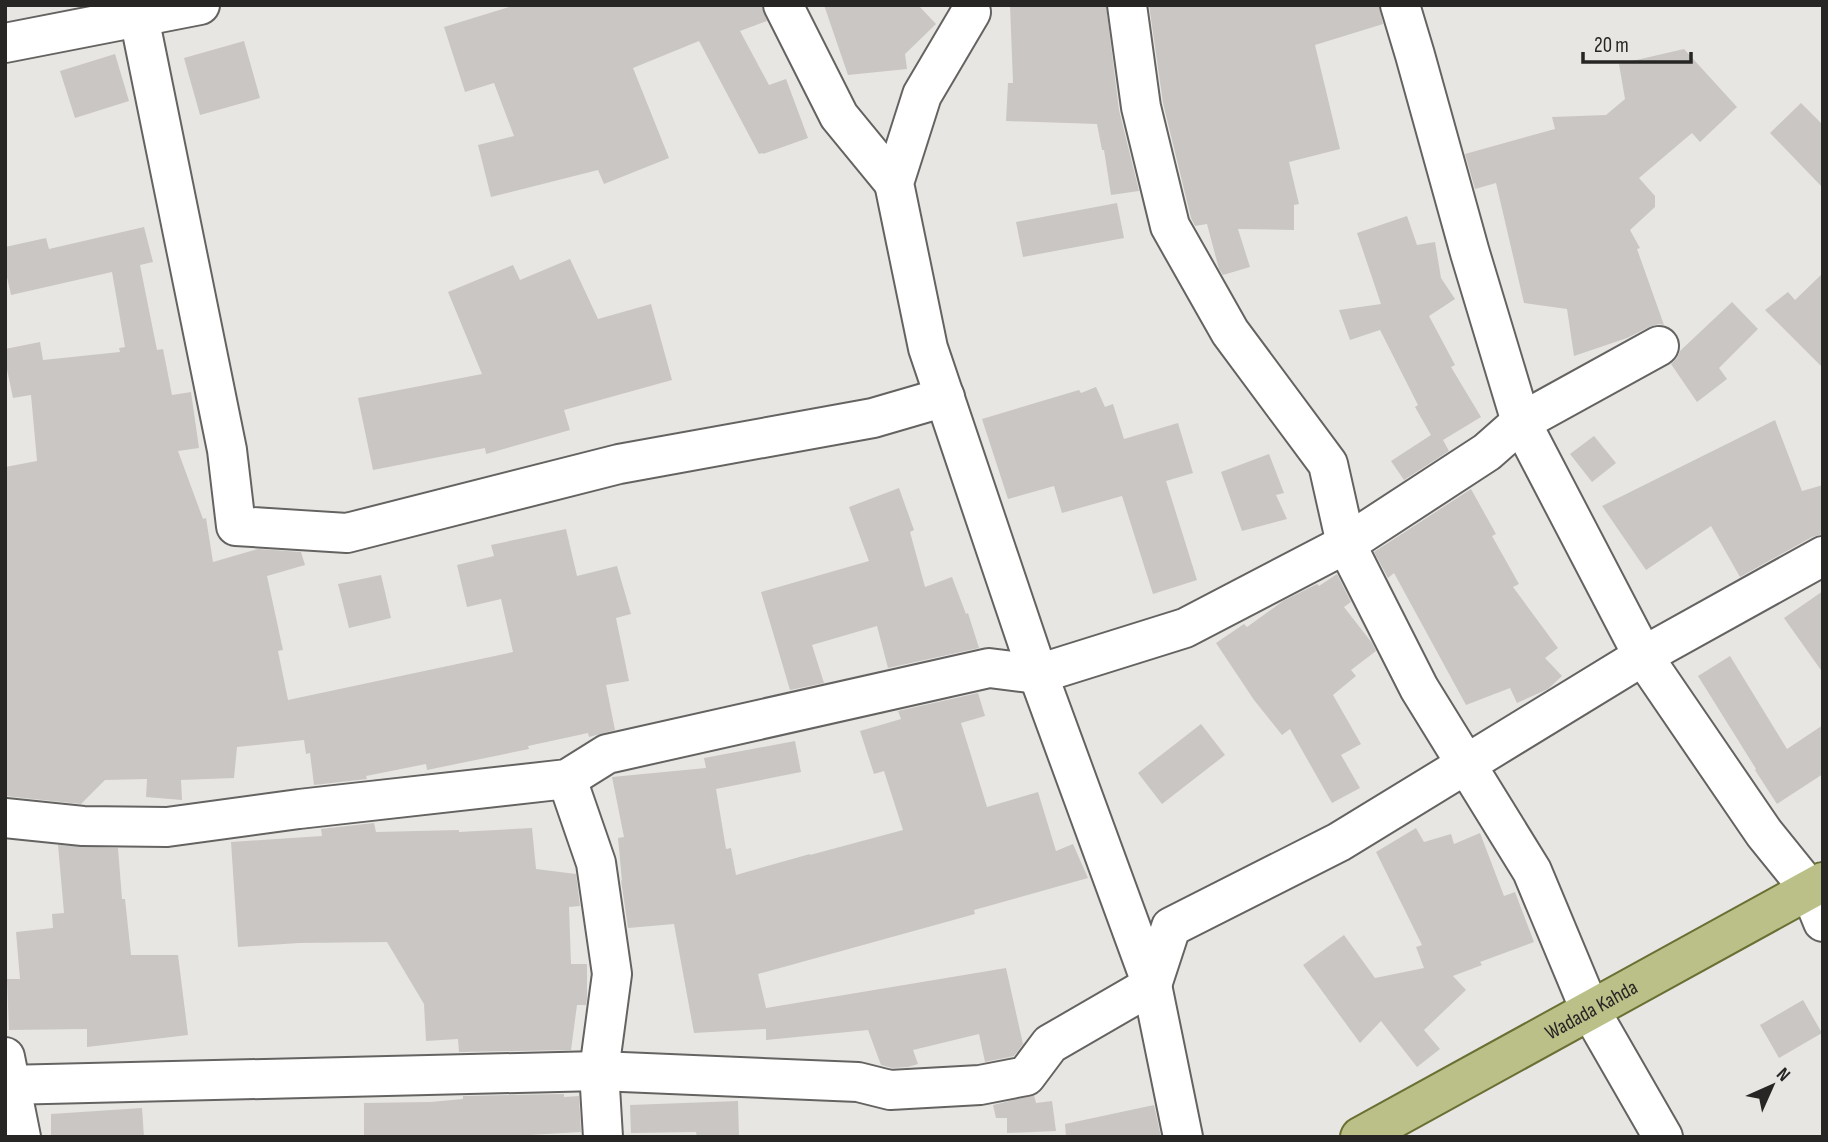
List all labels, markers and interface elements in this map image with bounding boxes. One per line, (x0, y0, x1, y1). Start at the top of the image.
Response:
scale bar (1583, 21, 1692, 65)
text: 20 m (1594, 33, 1629, 58)
street label: Wadada Kahda (1541, 975, 1642, 1046)
north arrow (1737, 1051, 1807, 1121)
text: N (1771, 1063, 1795, 1087)

